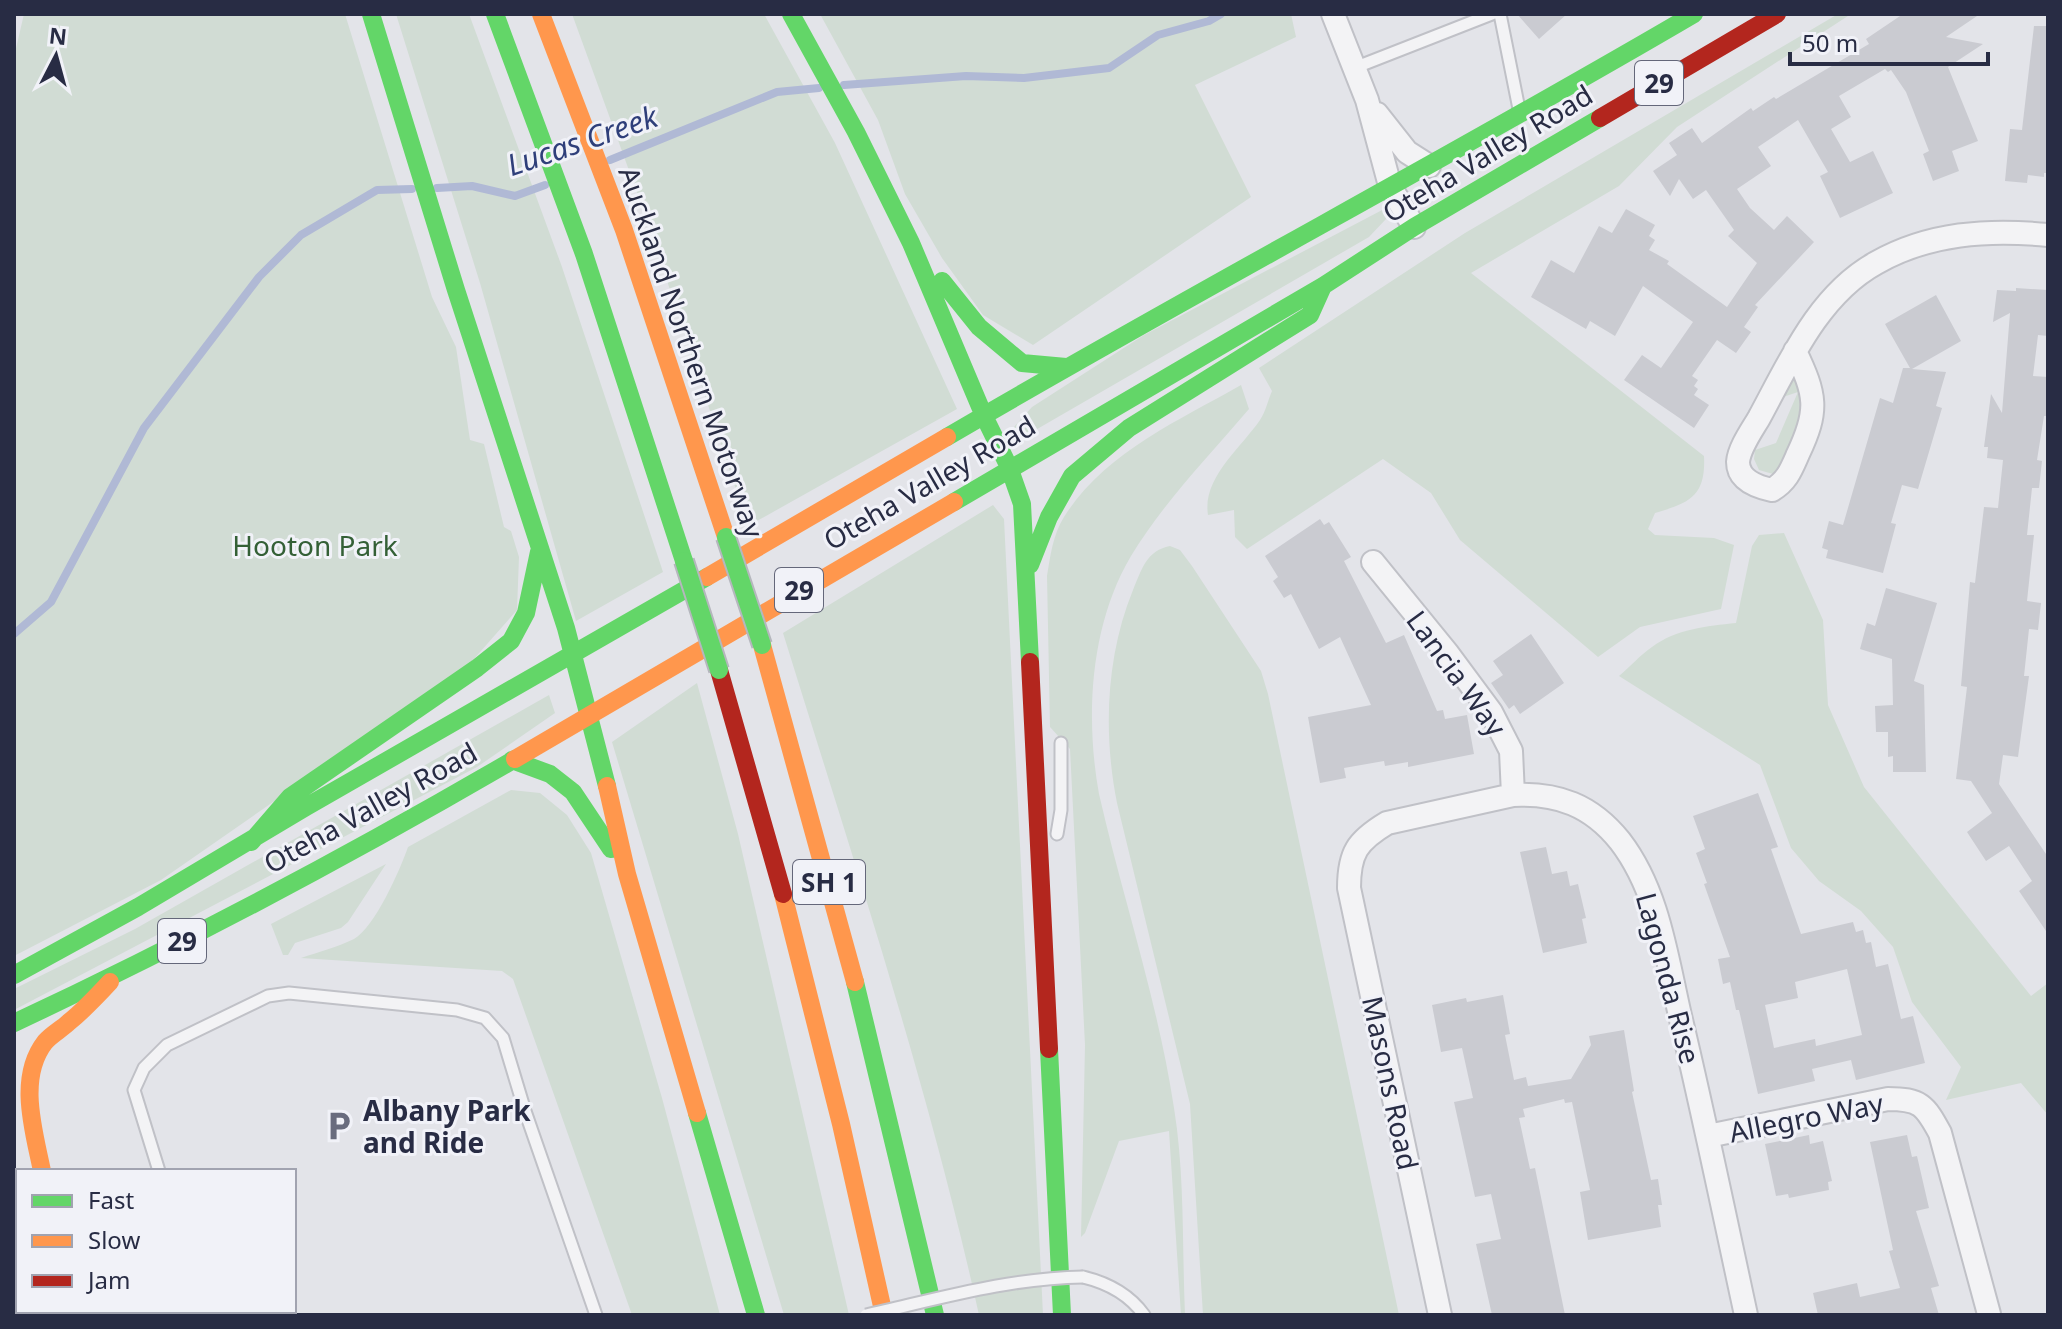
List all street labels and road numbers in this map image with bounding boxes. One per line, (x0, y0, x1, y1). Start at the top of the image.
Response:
road number: 29 (1635, 61, 1683, 105)
street label: Oteha Valley Road (1375, 75, 1599, 231)
street label: Auckland Northern Motorway (610, 161, 774, 543)
street label: Oteha Valley Road (816, 406, 1042, 558)
road number: 29 (775, 568, 823, 612)
street label: Lancia Way (1398, 602, 1516, 744)
street label: Oteha Valley Road (256, 733, 484, 881)
road number: SH 1 (793, 860, 865, 904)
street label: Lagonda Rise (1628, 888, 1710, 1068)
road number: 29 (158, 919, 206, 963)
street label: Masons Road (1354, 993, 1428, 1173)
street label: Allegro Way (1726, 1083, 1887, 1151)

